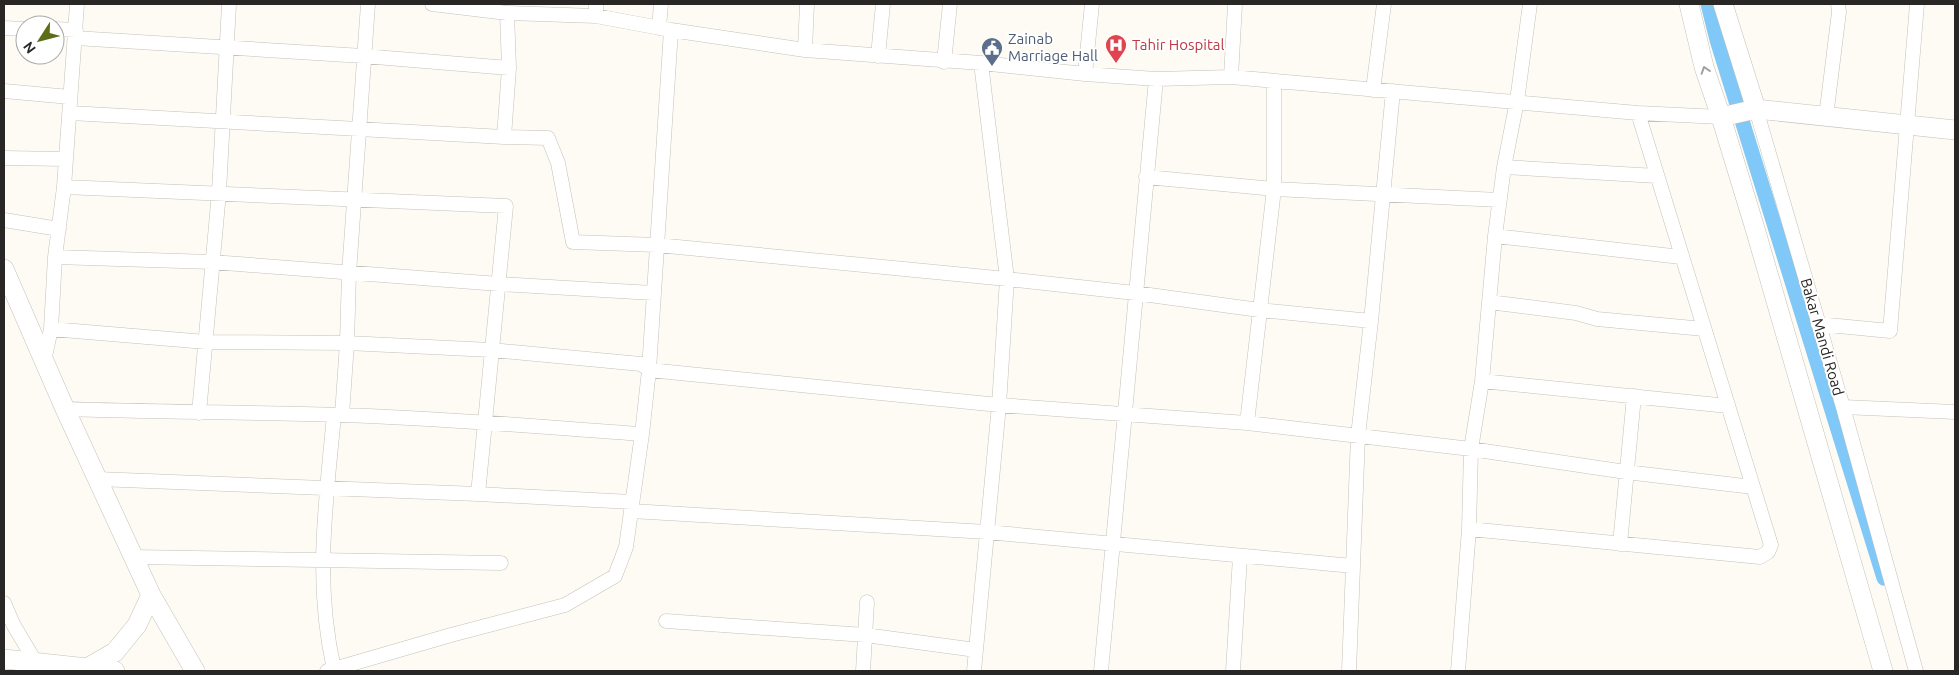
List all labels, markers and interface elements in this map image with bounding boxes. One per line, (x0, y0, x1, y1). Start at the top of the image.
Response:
north arrow (15, 15, 65, 65)
place label: Zainab Marriage Hall (1008, 30, 1098, 64)
hospital icon: Tahir Hospital (1104, 33, 1128, 64)
public building icon: Zainab Marriage Hall (980, 36, 1004, 67)
place label: Tahir Hospital (1132, 36, 1225, 53)
text: N (20, 39, 39, 57)
one-way arrow (1701, 67, 1711, 75)
street label: Bakar Mandi Road (1798, 276, 1847, 398)

